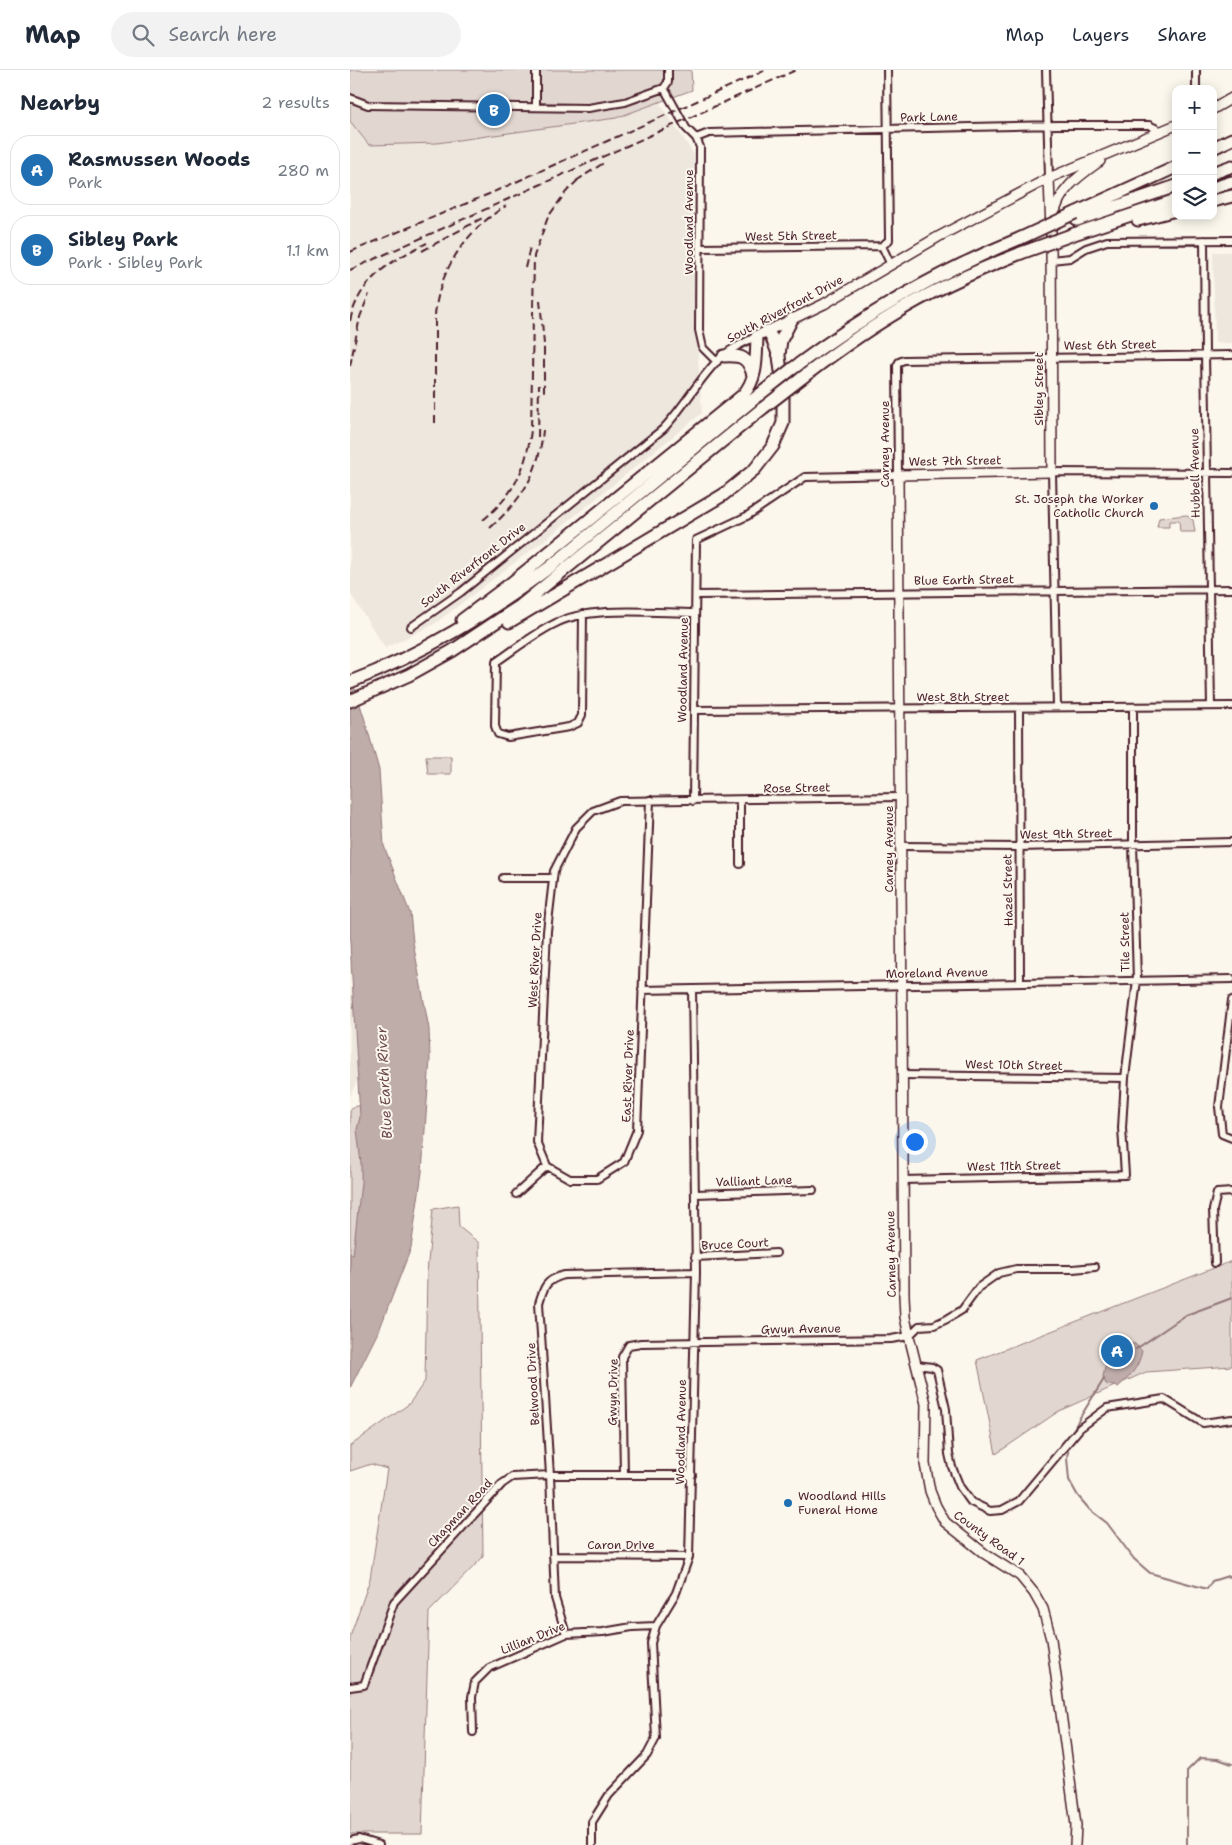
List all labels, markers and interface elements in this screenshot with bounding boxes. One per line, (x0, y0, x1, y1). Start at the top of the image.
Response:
search box (111, 12, 461, 57)
text: Map (25, 19, 81, 51)
icon: search (129, 21, 157, 49)
text: Search here (169, 22, 277, 47)
text: Map (1006, 23, 1044, 47)
text: Layers (1072, 23, 1129, 47)
text: Share (1157, 23, 1207, 47)
map controls (1172, 85, 1217, 220)
button: + (1172, 85, 1217, 130)
text: Nearby (20, 89, 100, 117)
pin: B (478, 91, 510, 129)
text: 2 results (261, 92, 330, 113)
street label: Park Lane (900, 108, 958, 126)
button: − (1172, 130, 1217, 175)
text: Rasmussen Woods (68, 147, 250, 172)
text: A (31, 160, 43, 181)
text: 280 m (277, 160, 329, 181)
street label: Woodland Avenue (681, 169, 697, 275)
text: Park (68, 172, 102, 193)
button: layers (1172, 175, 1217, 220)
text: Sibley Park (68, 227, 178, 252)
street label: West 5th Street (745, 227, 837, 245)
text: B (32, 240, 42, 261)
text: 1.1 km (286, 240, 329, 261)
text: Park · Sibley Park (68, 252, 203, 273)
street label: South Riverfront Drive (724, 271, 846, 346)
street label: West 6th Street (1063, 336, 1157, 354)
street label: Sibley Street (1031, 352, 1047, 426)
street label: Carney Avenue (877, 400, 893, 488)
street label: Hubbell Avenue (1186, 428, 1204, 518)
street label: West 7th Street (908, 452, 1002, 470)
place label: St. Joseph the Worker Catholic Church (1015, 491, 1144, 521)
marker: St. Joseph the Worker Catholic Church (1148, 500, 1160, 512)
street label: South Riverfront Drive (417, 519, 529, 611)
street label: Blue Earth Street (914, 571, 1014, 589)
street label: Woodland Avenue (674, 617, 692, 723)
street label: West 8th Street (917, 689, 1009, 705)
street label: Rose Street (763, 779, 831, 797)
street label: Carney Avenue (881, 805, 897, 893)
street label: West 9th Street (1019, 825, 1113, 843)
street label: Hazel Street (999, 854, 1017, 926)
street label: West River Drive (524, 911, 546, 1009)
street label: Tile Street (1116, 912, 1134, 972)
street label: Moreland Avenue (886, 964, 989, 982)
water label: Blue Earth River (372, 1026, 396, 1139)
street label: East River Drive (618, 1029, 638, 1123)
street label: West 10th Street (965, 1056, 1063, 1074)
your location (902, 1129, 928, 1155)
street label: West 11th Street (967, 1157, 1061, 1175)
street label: Valliant Lane (715, 1172, 793, 1190)
street label: Carney Avenue (882, 1210, 900, 1298)
street label: Bruce Court (701, 1234, 769, 1254)
street label: Gwyn Avenue (761, 1320, 841, 1338)
pin: A (1101, 1332, 1133, 1370)
street label: Belwood Drive (523, 1342, 543, 1426)
street label: Gwyn Drive (604, 1358, 622, 1426)
street label: Woodland Avenue (672, 1379, 690, 1485)
street label: Chapman Road (424, 1475, 496, 1551)
place label: Woodland Hills Funeral Home (798, 1488, 886, 1518)
marker: Woodland Hills Funeral Home (782, 1497, 794, 1509)
street label: County Road 1 (950, 1507, 1028, 1569)
street label: Caron Drive (587, 1537, 655, 1553)
street label: Lillian Drive (498, 1618, 568, 1658)

